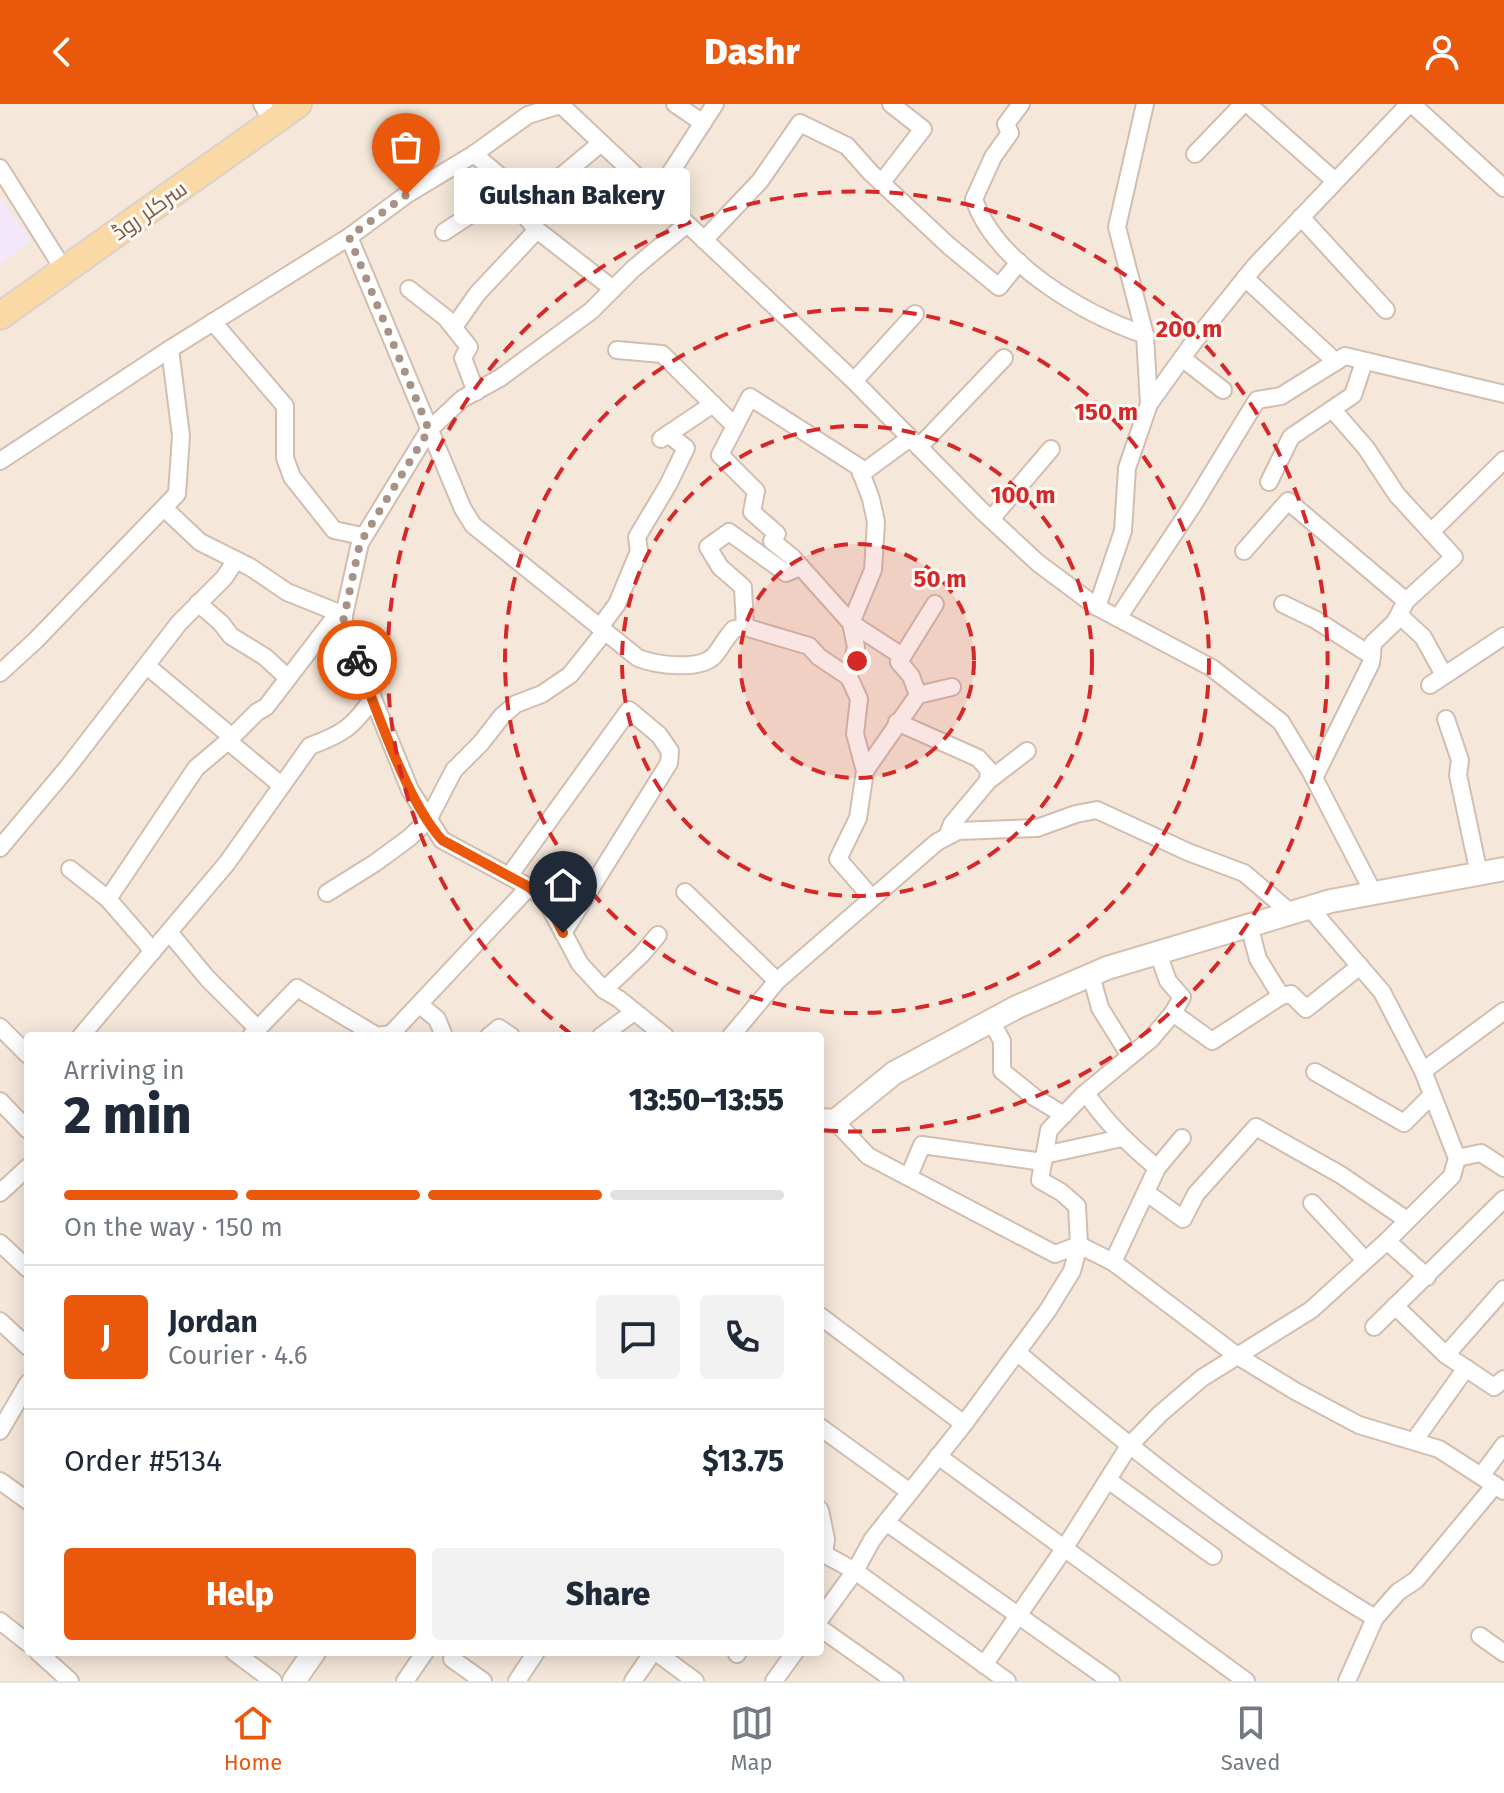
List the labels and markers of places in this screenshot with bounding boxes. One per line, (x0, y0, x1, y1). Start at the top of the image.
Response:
pin (372, 113, 440, 195)
callout: Gulshan Bakery (454, 167, 690, 223)
centre of rings (843, 647, 871, 675)
pin (529, 851, 597, 933)

